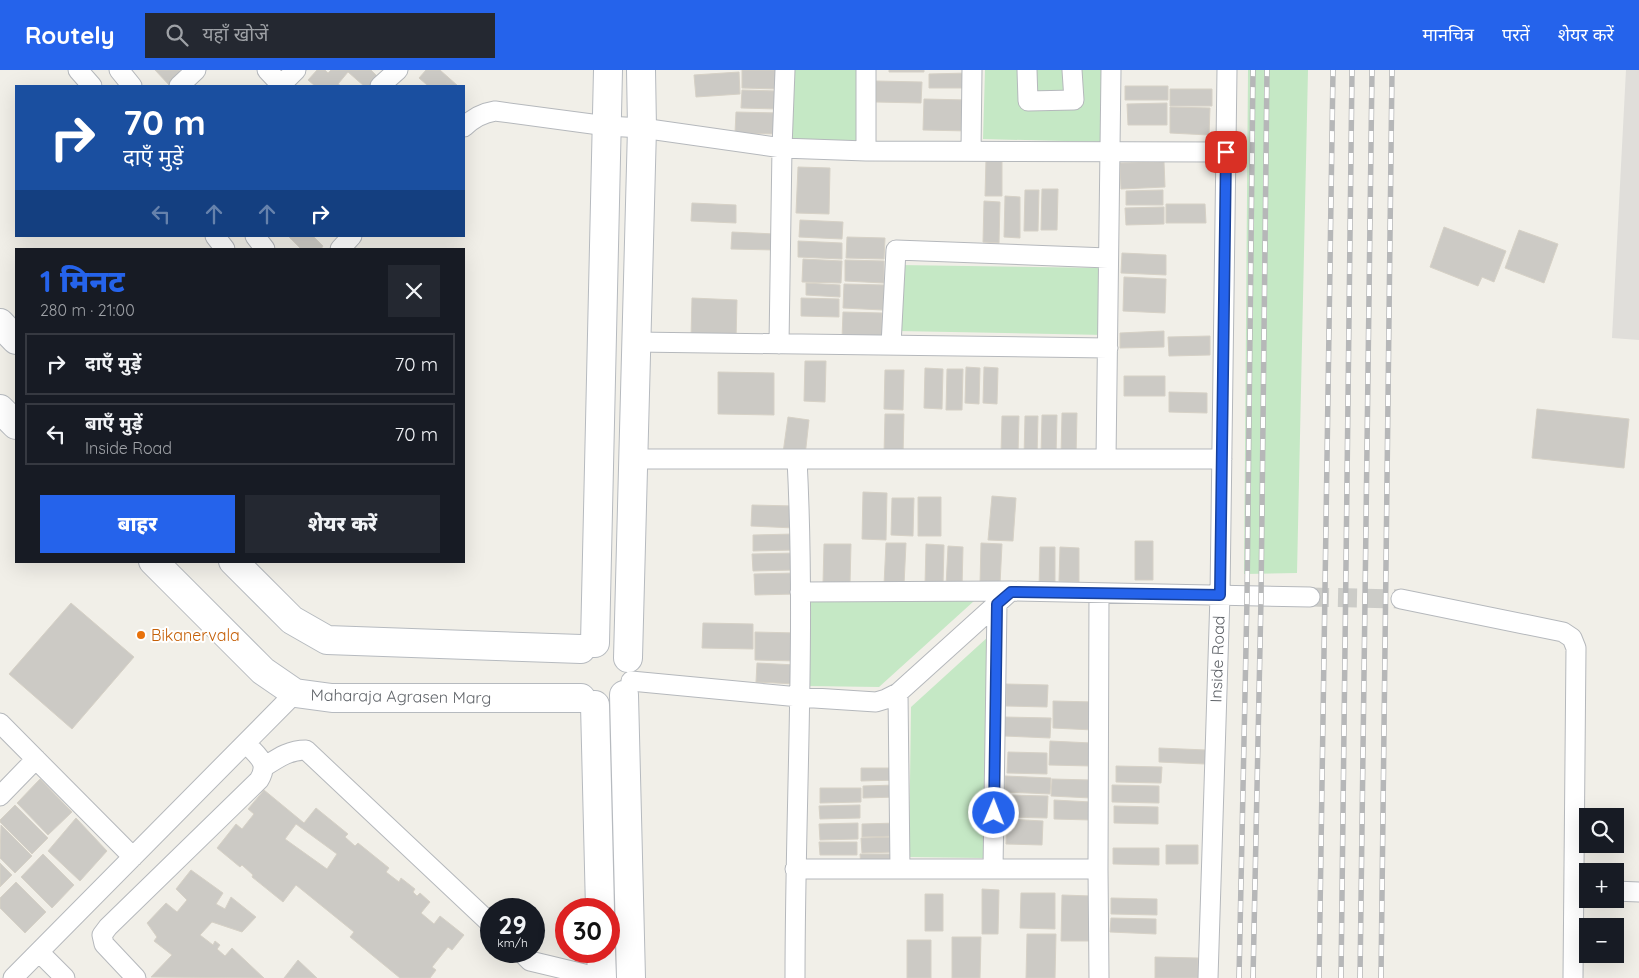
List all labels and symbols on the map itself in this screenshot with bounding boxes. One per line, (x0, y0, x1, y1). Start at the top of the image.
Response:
pin (1205, 131, 1247, 173)
street label: Inside Road (1205, 615, 1229, 703)
place label: Bikanervala (151, 625, 240, 645)
marker: Bikanervala (135, 629, 147, 641)
street label: Maharaja Agrasen Marg (310, 684, 492, 708)
position arrow (967, 786, 1019, 838)
speed limit sign: 30 (555, 898, 620, 963)

